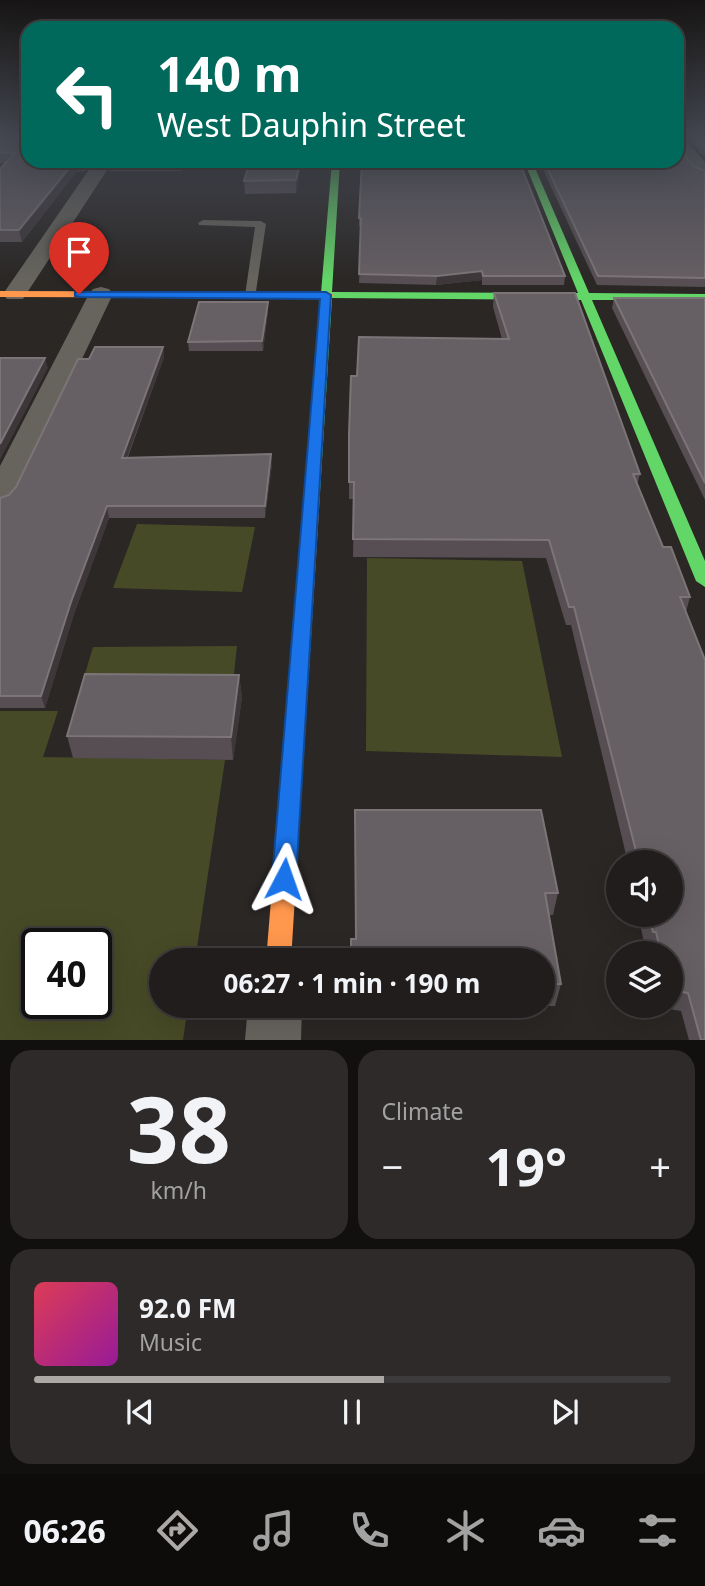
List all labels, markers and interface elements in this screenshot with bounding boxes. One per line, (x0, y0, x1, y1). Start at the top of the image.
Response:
text: 140 m (157, 40, 302, 106)
icon: left (42, 49, 133, 140)
text: West Dauphin Street (157, 103, 466, 146)
pin (49, 222, 109, 294)
icon: arrive (60, 233, 98, 271)
position arrow (247, 842, 321, 916)
map controls (606, 850, 683, 1018)
button: sound (606, 850, 683, 927)
speed limit sign: 40 (21, 928, 112, 1019)
button: layers (606, 941, 683, 1018)
text: 06:27 · 1 min · 190 m (224, 965, 480, 1001)
text: 38 (127, 1066, 231, 1190)
text: Climate (382, 1095, 464, 1127)
text: 19° (485, 1130, 567, 1201)
text: − (382, 1140, 403, 1192)
text: + (649, 1140, 671, 1192)
text: km/h (150, 1174, 207, 1206)
text: 92.0 FM (139, 1290, 236, 1326)
text: Music (139, 1326, 202, 1358)
icon: previous (121, 1393, 159, 1431)
icon: pause (333, 1393, 371, 1431)
icon: next (546, 1393, 584, 1431)
icon: directions (153, 1506, 202, 1555)
icon: music (249, 1506, 298, 1555)
icon: phone (345, 1506, 394, 1555)
icon: climate (441, 1506, 490, 1555)
icon: car (537, 1506, 586, 1555)
icon: filters (633, 1506, 682, 1555)
text: 06:26 (23, 1509, 106, 1552)

